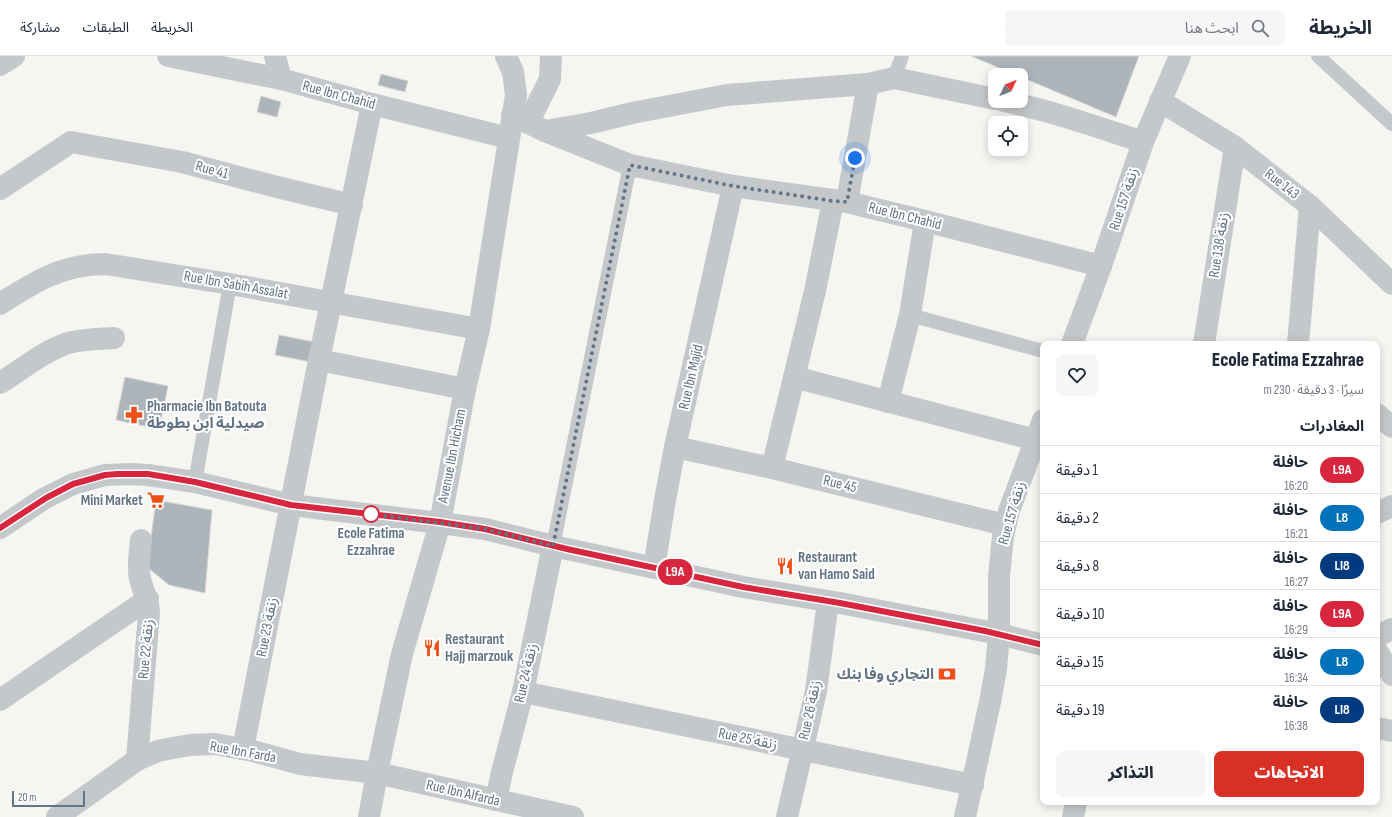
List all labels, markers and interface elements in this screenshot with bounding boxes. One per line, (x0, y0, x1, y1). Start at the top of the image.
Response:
search box (1005, 10, 1285, 46)
icon: search (1249, 17, 1271, 39)
text: الخريطة (1309, 17, 1372, 40)
text: مشاركة (20, 19, 60, 36)
text: الطبقات (82, 19, 129, 36)
text: الخريطة (151, 19, 193, 36)
text: ابحث هنا (1185, 19, 1239, 38)
north arrow (988, 68, 1028, 108)
map controls (988, 68, 1028, 156)
street label: Rue Ibn Chahid (301, 76, 377, 114)
button: locate (988, 116, 1028, 156)
your location (845, 148, 865, 168)
street label: Rue 41 (194, 157, 231, 184)
street label: Rue 143 (1261, 164, 1303, 204)
street label: Rue 157 زنقة (1105, 165, 1143, 233)
street label: Rue Ibn Chahid (866, 198, 944, 234)
street label: Rue 138 زنقة (1204, 211, 1234, 279)
street label: Rue Ibn Sabih Assalat (182, 266, 290, 304)
street label: Rue Ibn Majid (674, 343, 708, 411)
text: Ecole Fatima Ezzahrae (1212, 349, 1364, 372)
button: heart (1056, 354, 1098, 396)
text: سيرًا · 3 دقيقة · 230 m (1263, 382, 1364, 398)
place label: Pharmacie Ibn Batouta صيدلية ابن بطوطة (147, 397, 267, 433)
pharmacy icon: Pharmacie Ibn Batouta صيدلية ابن بطوطة (124, 405, 144, 425)
street label: Avenue Ibn Hicham (433, 407, 470, 506)
text: المغادرات (1300, 417, 1364, 436)
text: حافلة (1273, 453, 1308, 472)
text: 1 دقيقة (1056, 461, 1098, 480)
text: L9A (1333, 461, 1351, 478)
street label: Rue 45 (821, 471, 859, 497)
text: 16:20 (1284, 478, 1308, 494)
street label: Rue 157 زنقة (994, 479, 1030, 547)
supermarket icon: Mini Market (146, 490, 166, 510)
place label: Mini Market (81, 491, 143, 510)
text: حافلة (1273, 501, 1308, 520)
marker: Ecole Fatima Ezzahrae (362, 505, 380, 523)
text: 2 دقيقة (1056, 509, 1099, 528)
text: L8 (1336, 509, 1348, 526)
place label: Ecole Fatima Ezzahrae (337, 524, 405, 560)
text: 16:21 (1285, 526, 1308, 542)
place label: Restaurant van Hamo Said (798, 548, 875, 584)
text: حافلة (1273, 549, 1308, 568)
restaurant icon: Restaurant van Hamo Said (775, 556, 795, 576)
text: 8 دقيقة (1056, 557, 1099, 576)
text: LI8 (1334, 557, 1350, 574)
line badge: L9A (652, 559, 698, 585)
text: L9A (666, 563, 684, 580)
text: 16:27 (1285, 574, 1308, 590)
street label: Rue 23 زنقة (252, 596, 282, 658)
text: حافلة (1273, 597, 1308, 616)
text: 10 دقيقة (1056, 605, 1105, 624)
text: L9A (1333, 605, 1351, 622)
street label: Rue 22 زنقة (134, 618, 158, 680)
text: 16:29 (1284, 622, 1308, 638)
place label: Restaurant Hajj marzouk (445, 630, 514, 666)
restaurant icon: Restaurant Hajj marzouk (422, 638, 442, 658)
street label: Rue 24 زنقة (510, 642, 542, 704)
text: حافلة (1273, 645, 1308, 664)
text: 15 دقيقة (1056, 653, 1104, 672)
text: L8 (1336, 653, 1348, 670)
bank icon: التجاري وفا بنك (937, 664, 957, 684)
place label: التجاري وفا بنك (837, 665, 934, 685)
text: 16:34 (1284, 670, 1308, 686)
street label: Rue 26 زنقة (794, 678, 826, 742)
text: حافلة (1273, 693, 1308, 712)
text: 19 دقيقة (1056, 701, 1104, 720)
text: LI8 (1334, 701, 1350, 718)
text: 16:38 (1284, 718, 1308, 734)
street label: Rue 25 زنقة (717, 723, 779, 755)
street label: Rue Ibn Farda (208, 737, 278, 767)
button: التذاكر (1056, 751, 1206, 797)
button: الاتجاهات (1214, 751, 1364, 797)
street label: Rue Ibn Alfarda (424, 775, 502, 811)
scale bar (12, 789, 85, 808)
text: 20 m (18, 791, 36, 804)

